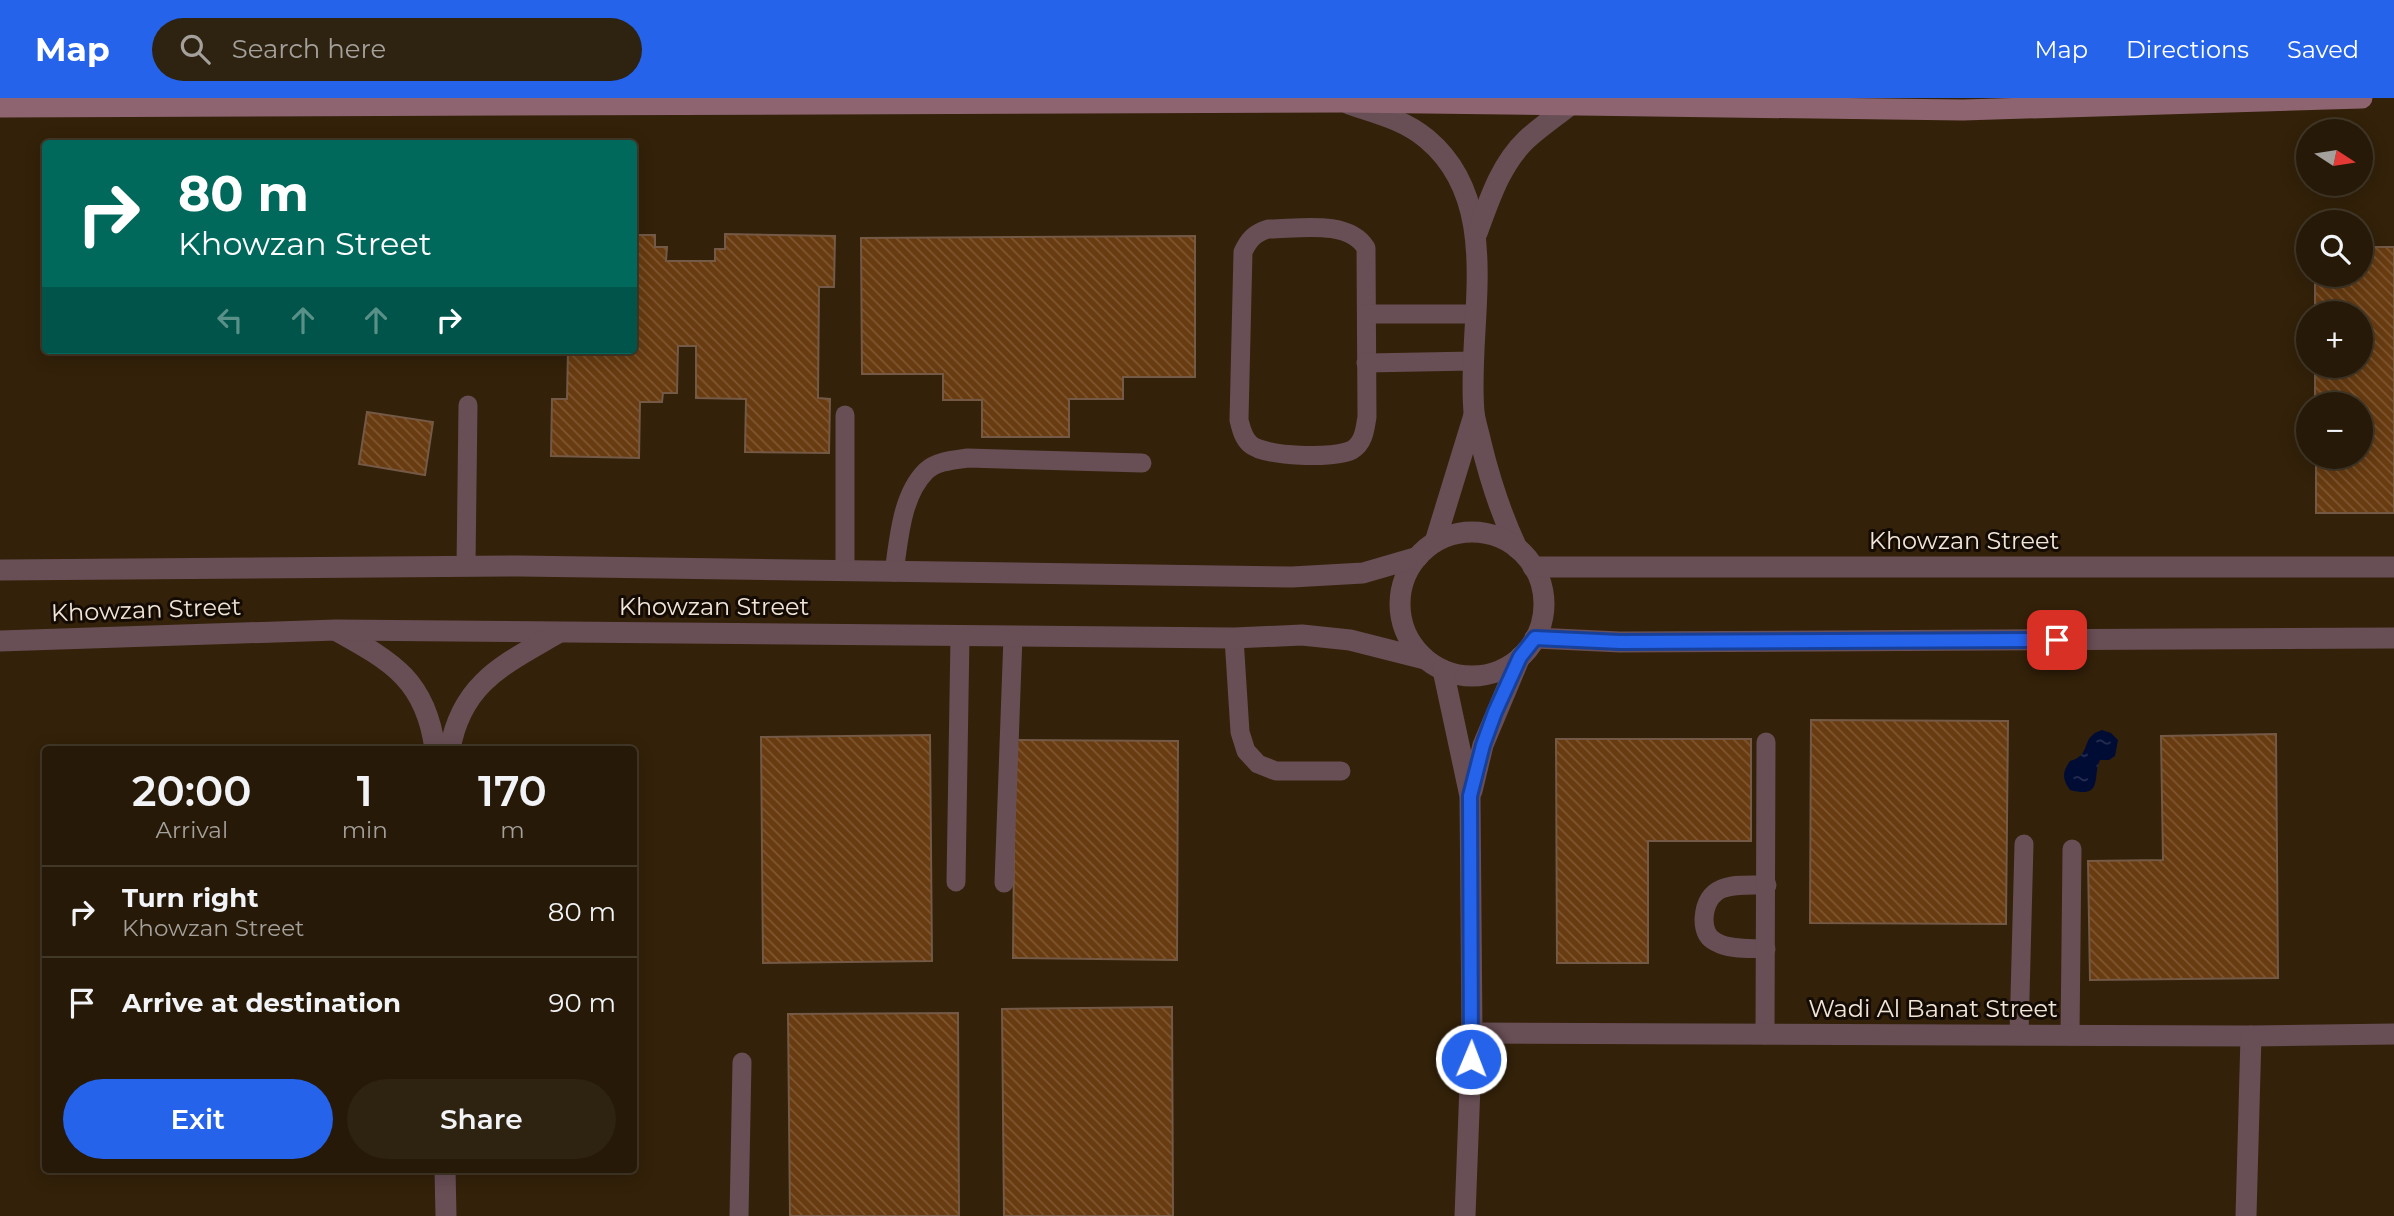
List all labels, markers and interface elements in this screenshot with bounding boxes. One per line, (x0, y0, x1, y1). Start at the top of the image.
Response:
search box (152, 18, 642, 81)
text: Map (35, 29, 110, 69)
icon: search (176, 30, 214, 68)
text: Search here (232, 33, 386, 65)
text: Map (2035, 35, 2088, 64)
text: Directions (2126, 35, 2249, 64)
text: Saved (2287, 35, 2359, 64)
north arrow (2296, 119, 2373, 196)
map controls (2296, 119, 2373, 469)
text: 80 m (178, 164, 309, 223)
icon: right (63, 168, 154, 259)
button: search (2296, 210, 2373, 287)
text: Khowzan Street (178, 224, 432, 263)
icon: left (211, 301, 249, 339)
icon: ahead (284, 301, 322, 339)
icon: ahead (357, 301, 395, 339)
icon: right (430, 301, 468, 339)
button: + (2296, 301, 2373, 378)
button: − (2296, 392, 2373, 469)
street label: Khowzan Street (1869, 526, 2059, 555)
street label: Khowzan Street (50, 592, 242, 627)
street label: Khowzan Street (619, 592, 809, 621)
pin (2027, 610, 2087, 670)
icon: arrive (2038, 621, 2076, 659)
text: 20:00 (132, 765, 252, 817)
text: 1 (357, 765, 373, 817)
text: 170 (478, 765, 547, 817)
text: Arrival (156, 816, 228, 844)
text: min (342, 816, 388, 844)
text: m (500, 816, 525, 844)
text: Turn right (122, 882, 258, 914)
icon: right (63, 893, 101, 931)
text: 80 m (548, 896, 616, 928)
text: Khowzan Street (122, 914, 304, 942)
icon: arrive (63, 984, 101, 1022)
text: Arrive at destination (122, 987, 401, 1019)
text: 90 m (549, 987, 616, 1019)
street label: Wadi Al Banat Street (1808, 994, 2058, 1023)
position arrow (1434, 1022, 1508, 1096)
button: Exit (63, 1079, 333, 1159)
button: Share (347, 1079, 616, 1159)

